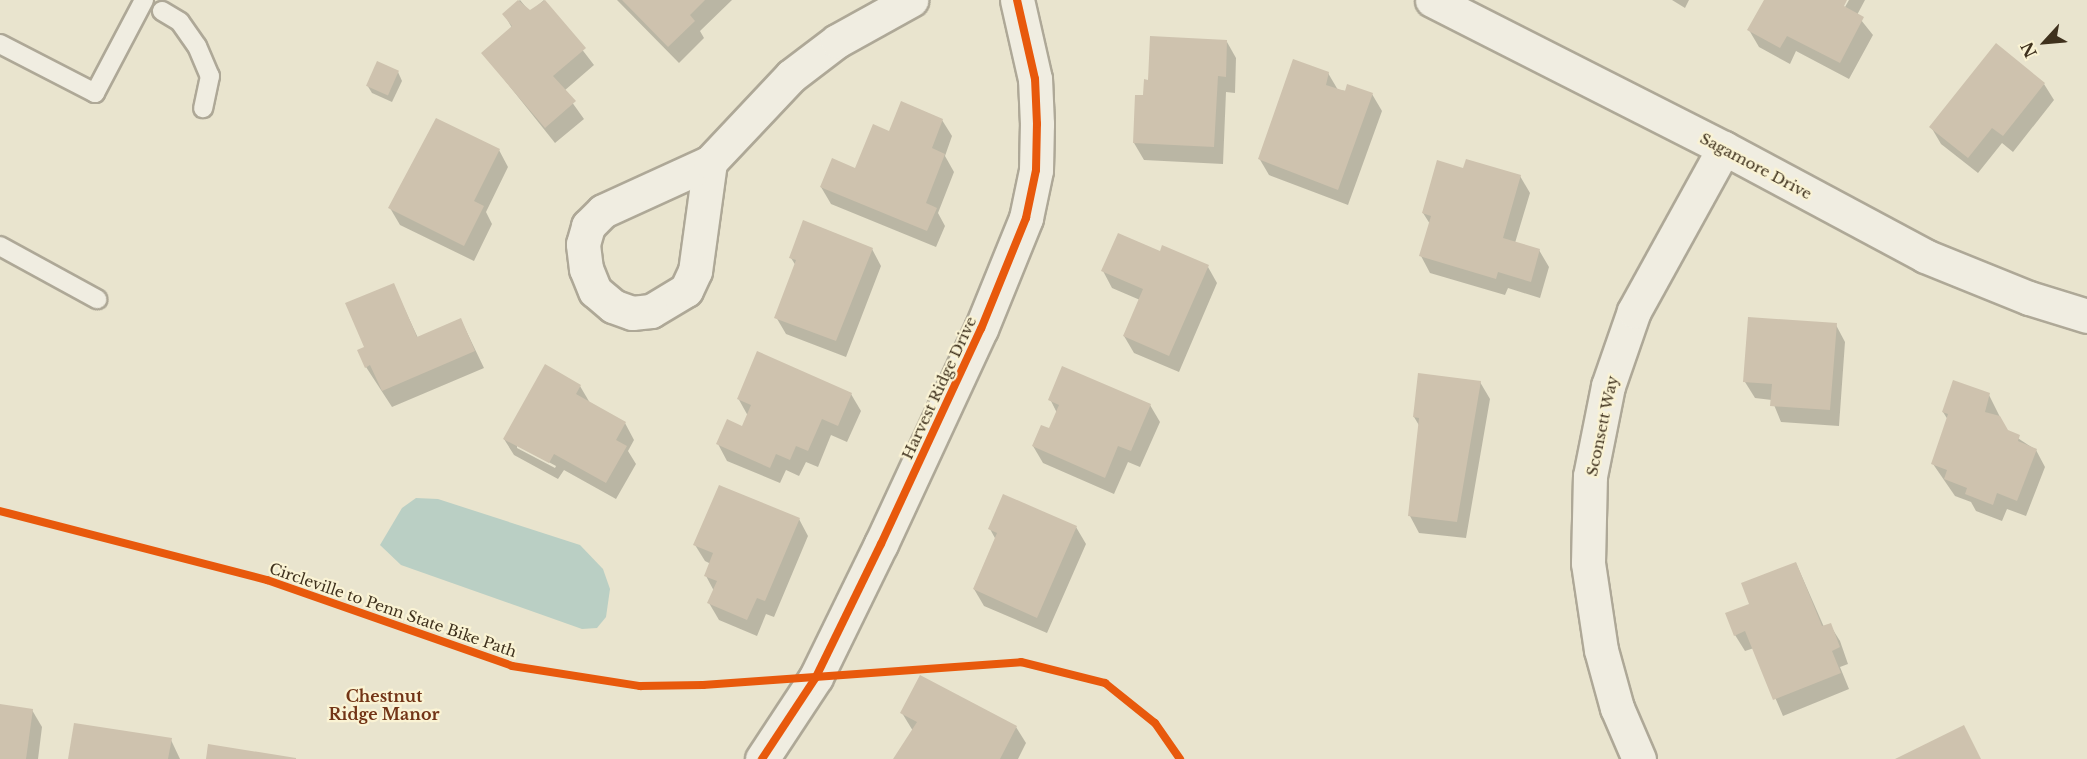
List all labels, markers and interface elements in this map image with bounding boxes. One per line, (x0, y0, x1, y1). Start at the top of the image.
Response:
north arrow (2015, 12, 2075, 72)
text: N (2017, 39, 2041, 61)
street label: Sagamore Drive (1697, 129, 1815, 203)
street label: Harvest Ridge Drive (898, 314, 980, 462)
street label: Sconsett Way (1583, 374, 1621, 478)
street label: Circleville to Penn State Bike Path (267, 559, 519, 661)
district label: Chestnut Ridge Manor (329, 686, 439, 724)

